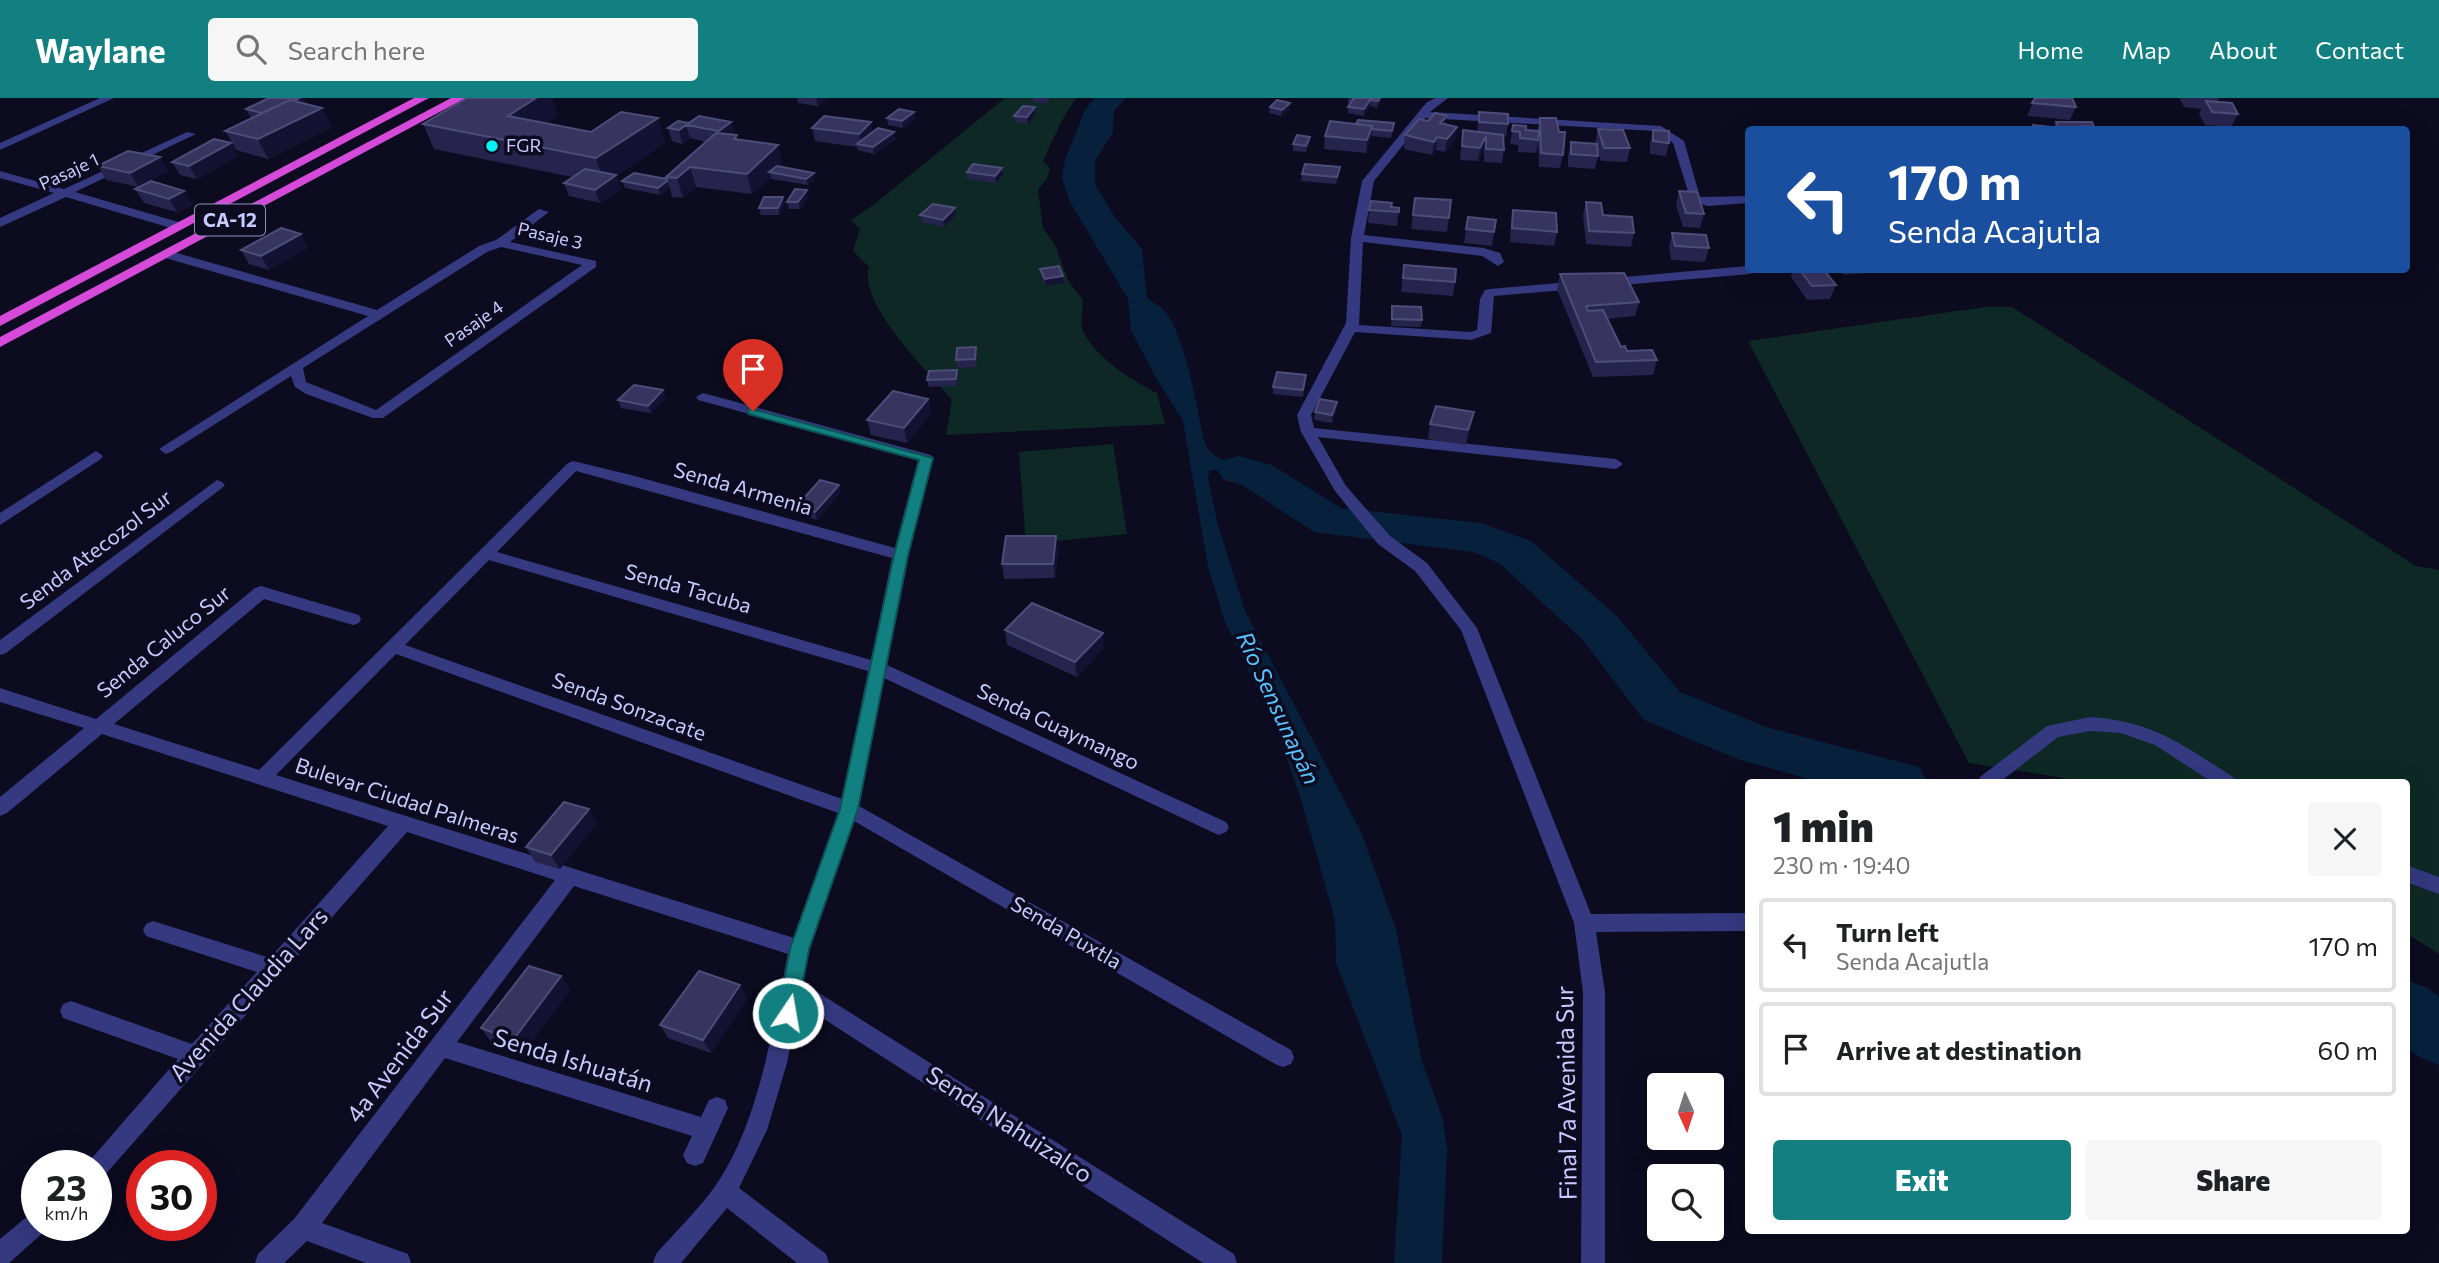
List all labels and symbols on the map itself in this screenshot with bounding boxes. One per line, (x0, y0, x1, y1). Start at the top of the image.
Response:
place label: FGR (506, 134, 542, 156)
marker: FGR (484, 138, 500, 154)
street label: Pasaje 1 (35, 148, 102, 194)
road number: CA-12 (195, 204, 265, 236)
street label: Pasaje 3 (516, 217, 585, 253)
street label: Pasaje 4 (440, 295, 507, 351)
pin (723, 339, 783, 411)
street label: Senda Armenia (671, 456, 816, 519)
street label: Senda Atecozol Sur (14, 484, 176, 614)
street label: Senda Tacuba (622, 558, 755, 618)
street label: Senda Caluco Sur (91, 579, 235, 702)
water label: Río Sensunapán (1231, 627, 1327, 788)
street label: Senda Sonzacate (549, 666, 710, 745)
street label: Senda Guaymango (973, 677, 1144, 774)
street label: Bulevar Ciudad Palmeras (292, 752, 522, 848)
street label: Senda Puxtla (1007, 890, 1127, 973)
street label: Avenida Claudia Lars (162, 901, 333, 1087)
position arrow (751, 976, 825, 1050)
street label: 4a Avenida Sur (339, 982, 459, 1128)
street label: Final 7a Avenida Sur (1549, 985, 1582, 1201)
street label: Senda Ishuatán (490, 1022, 657, 1098)
street label: Senda Nahuizalco (921, 1059, 1098, 1188)
north arrow (1647, 1073, 1724, 1150)
speed limit sign: 30 (126, 1150, 217, 1241)

